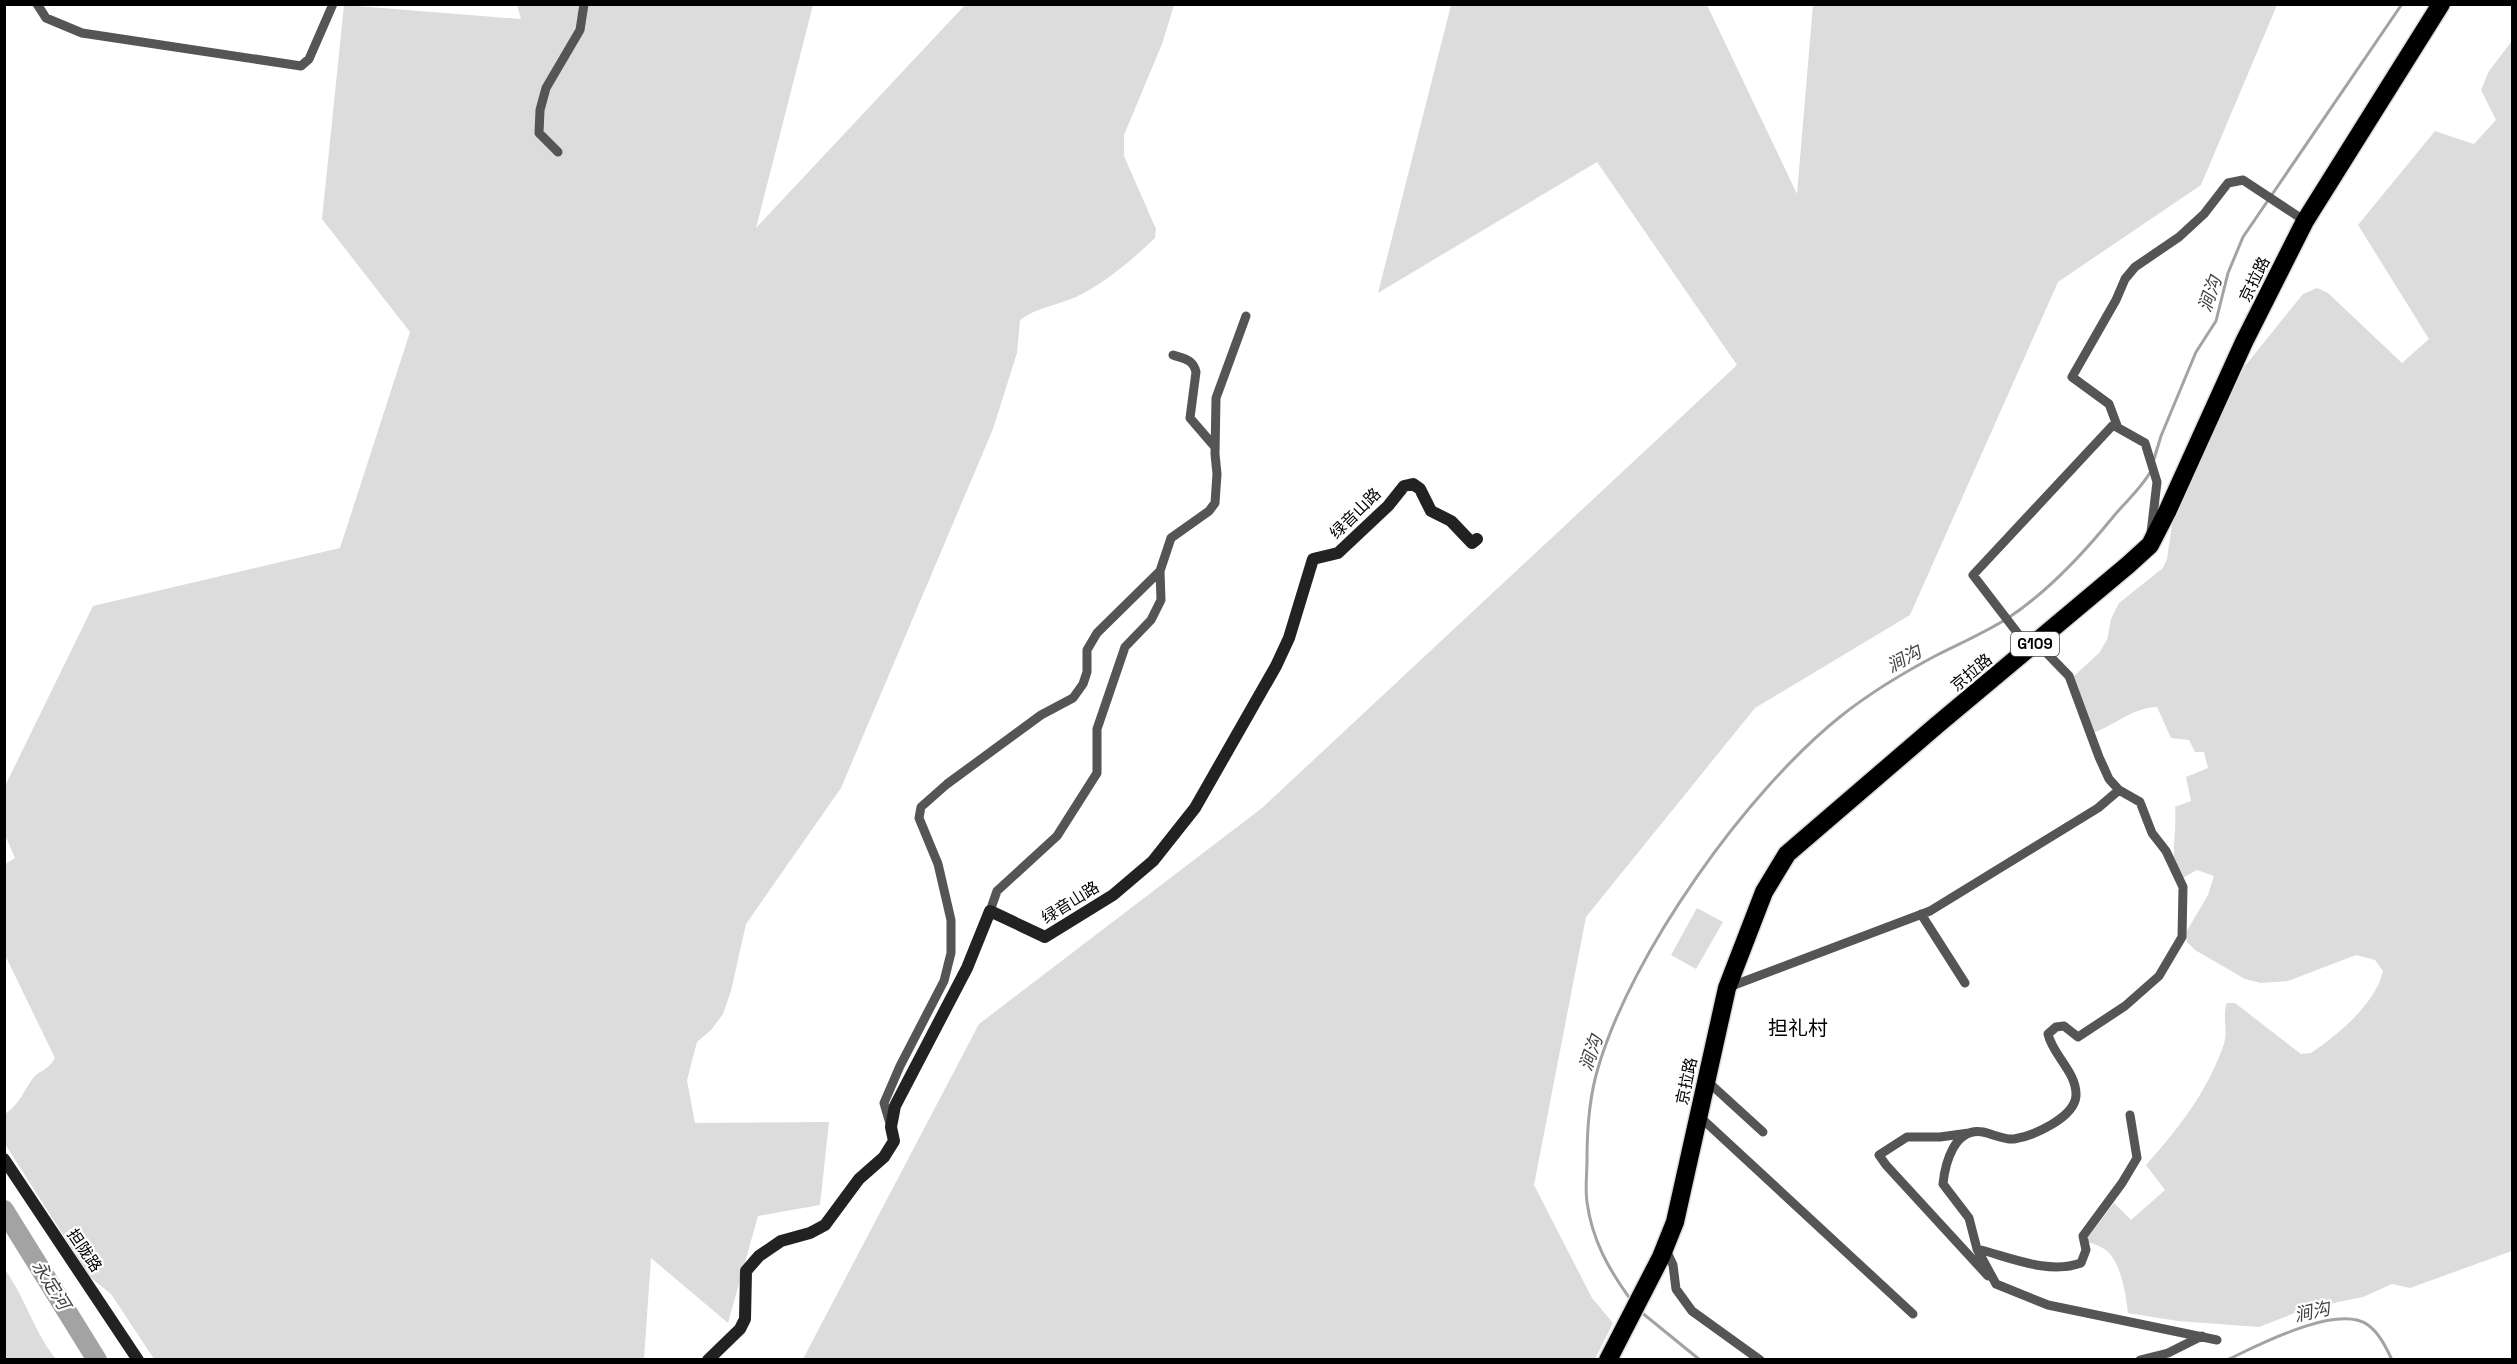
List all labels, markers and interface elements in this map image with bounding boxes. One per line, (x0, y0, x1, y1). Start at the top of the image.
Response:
street label: 京拉路 (2234, 253, 2274, 305)
water label: 涧沟 (2193, 271, 2227, 315)
street label: 绿音山路 (1325, 483, 1385, 543)
road number: G109 (2011, 632, 2059, 656)
water label: 涧沟 (1882, 639, 1927, 677)
street label: 京拉路 (1946, 649, 1996, 696)
street label: 绿音山路 (1038, 877, 1103, 928)
district label: 担礼村 (1768, 1015, 1828, 1041)
water label: 涧沟 (1574, 1030, 1608, 1074)
street label: 京拉路 (1671, 1055, 1702, 1107)
street label: 担陇路 (62, 1225, 107, 1276)
water label: 永定河 (27, 1256, 77, 1316)
water label: 涧沟 (2292, 1296, 2334, 1327)

